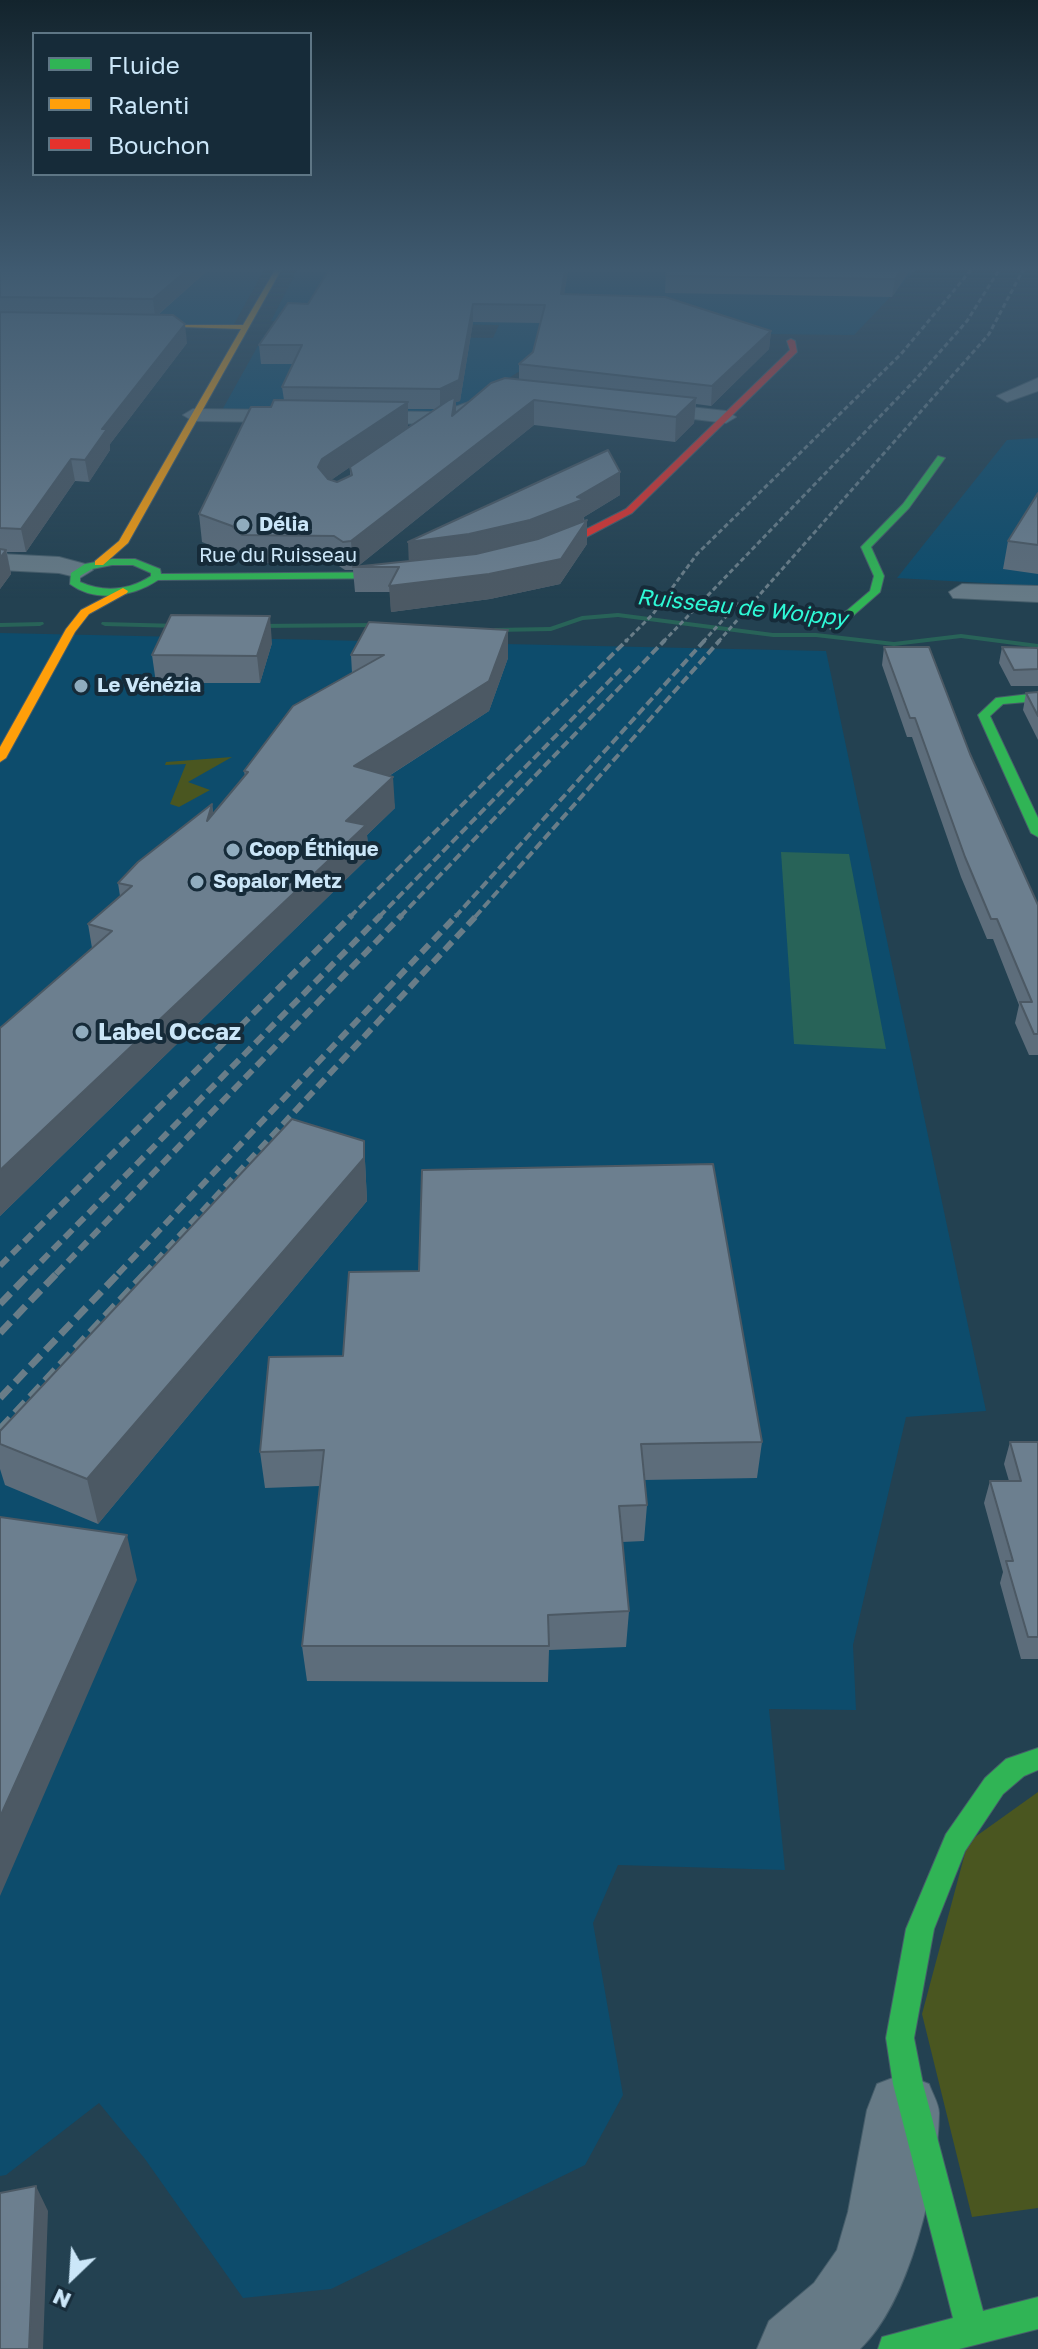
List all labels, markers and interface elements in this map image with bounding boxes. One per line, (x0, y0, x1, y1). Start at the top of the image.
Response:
legend (32, 32, 312, 176)
text: Fluide (108, 50, 180, 79)
text: Ralenti (108, 90, 190, 119)
text: Bouchon (108, 130, 210, 159)
place label: Délia (259, 513, 309, 537)
marker: Délia (234, 516, 252, 534)
street label: Rue du Ruisseau (199, 544, 357, 568)
water label: Ruisseau de Woippy (636, 584, 848, 632)
place label: Le Vénézia (97, 674, 201, 698)
marker: Le Vénézia (72, 677, 90, 695)
place label: Coop Éthique (249, 838, 379, 862)
marker: Coop Éthique (224, 841, 242, 859)
place label: Sopalor Metz (213, 870, 342, 894)
marker: Sopalor Metz (188, 873, 206, 891)
place label: Label Occaz (98, 1018, 241, 1046)
marker: Label Occaz (73, 1023, 91, 1041)
north arrow (32, 2237, 112, 2317)
text: N (48, 2283, 75, 2315)

